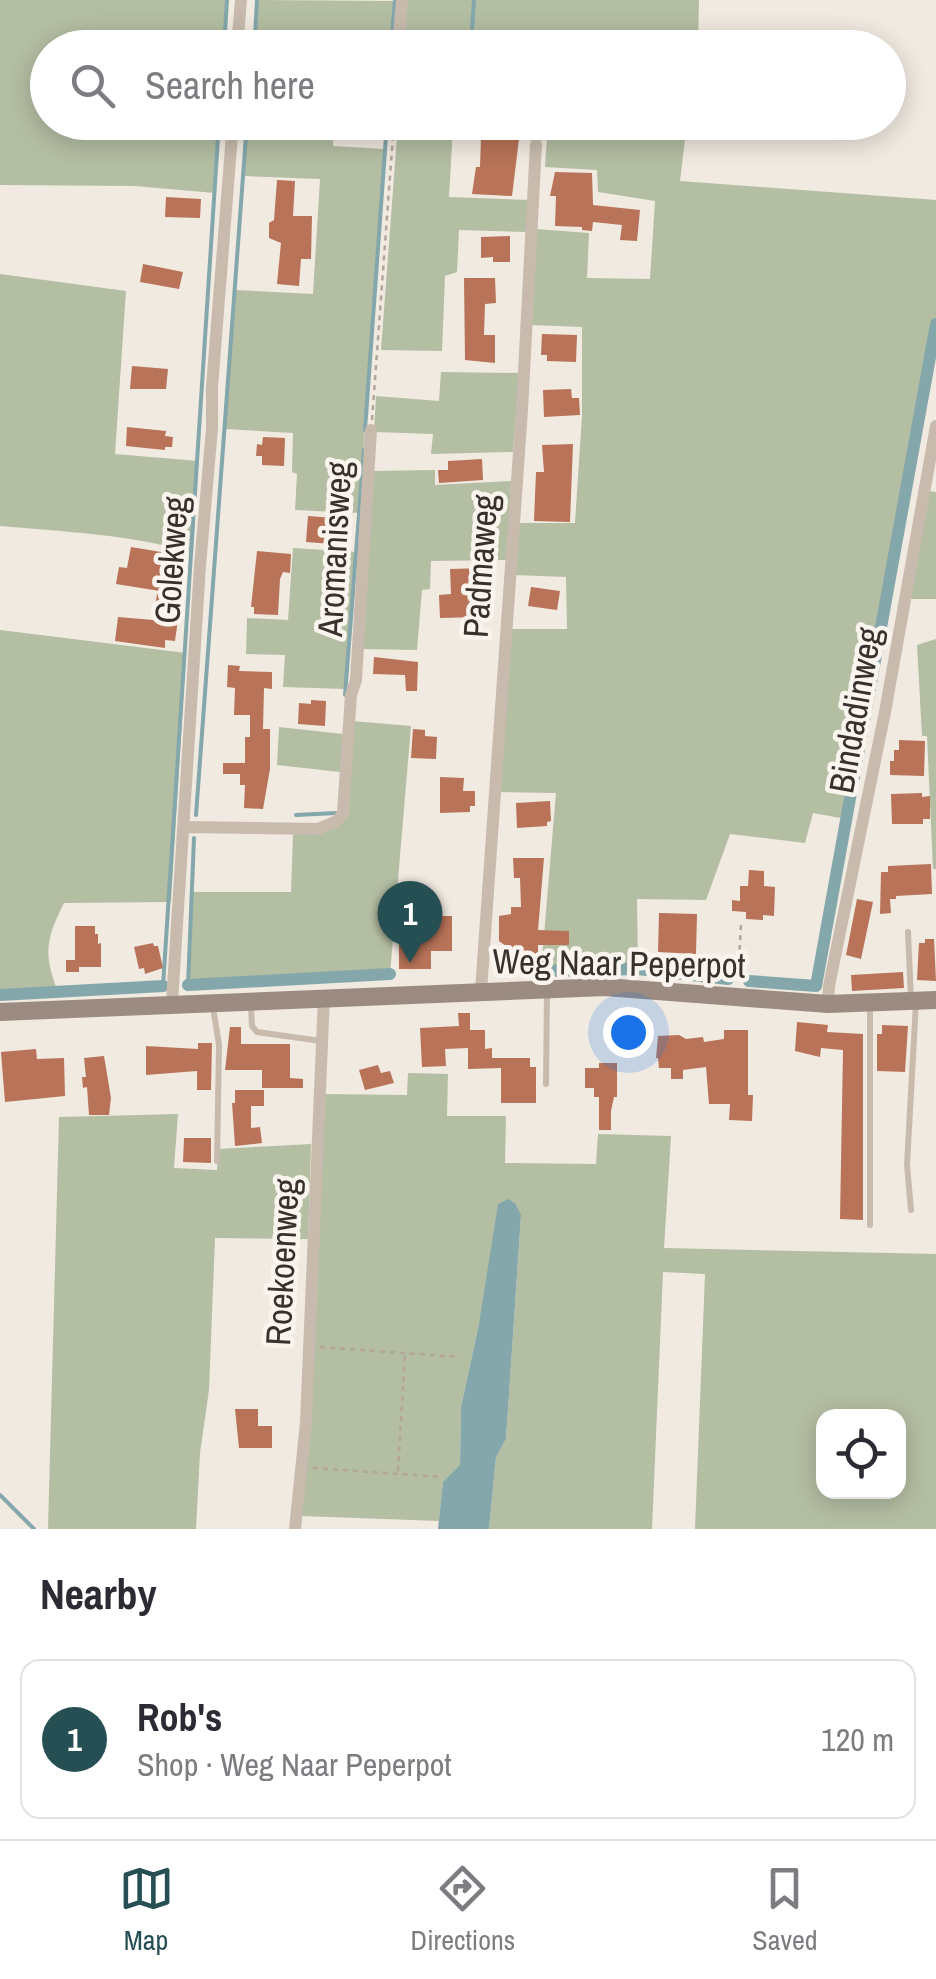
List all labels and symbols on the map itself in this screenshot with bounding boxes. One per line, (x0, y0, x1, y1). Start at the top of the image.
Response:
street label: Aromanisweg (306, 460, 362, 639)
street label: Padmaweg (452, 493, 508, 639)
street label: Golekweg (143, 495, 199, 625)
street label: Bindadinweg (817, 623, 893, 797)
pin: 1 (378, 880, 442, 963)
street label: Weg Naar Peperpot (492, 937, 746, 989)
your location (603, 1007, 654, 1058)
street label: Roekoenweg (254, 1177, 310, 1347)

